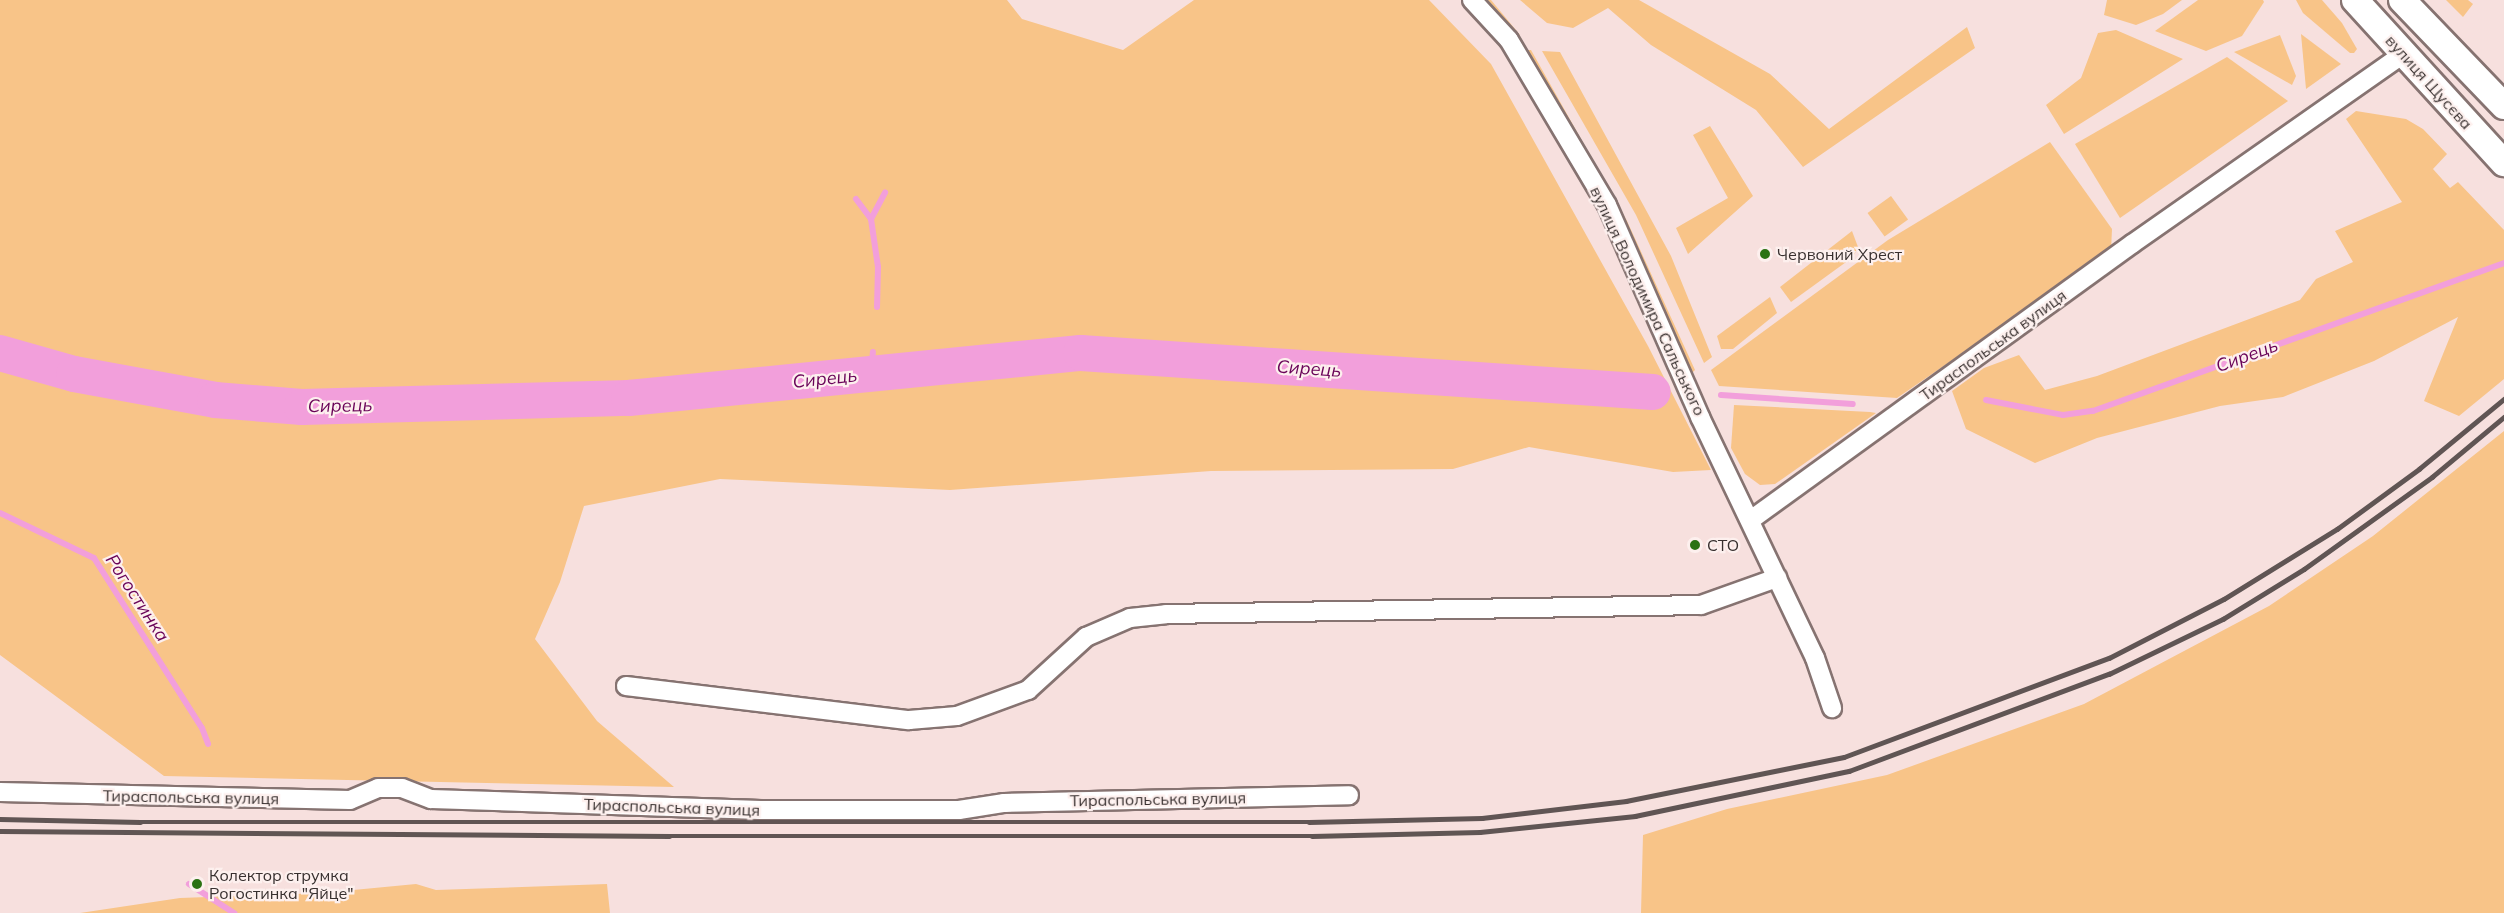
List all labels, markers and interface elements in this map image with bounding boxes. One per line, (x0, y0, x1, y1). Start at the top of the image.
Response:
street label: вулиця Щусєва (2382, 31, 2476, 133)
street label: вулиця Володимира Сальського (1586, 183, 1710, 419)
place label: Червоний Хрест (1777, 244, 1902, 264)
marker: Червоний Хрест (1758, 247, 1772, 261)
street label: Тираспольська вулиця (1916, 285, 2070, 405)
water label: Сирець (2213, 335, 2281, 377)
water label: Сирець (1276, 356, 1342, 382)
water label: Сирець (792, 365, 858, 393)
water label: Сирець (307, 395, 373, 417)
place label: СТО (1707, 535, 1739, 555)
marker: СТО (1688, 538, 1702, 552)
water label: Рогостинка (101, 550, 173, 646)
street label: Тираспольська вулиця (103, 786, 279, 808)
street label: Тираспольська вулиця (1070, 788, 1246, 810)
street label: Тираспольська вулиця (584, 794, 760, 820)
place label: Колектор струмка Рогостинка "Яйце" (209, 865, 354, 903)
marker: Колектор струмка Рогостинка "Яйце" (190, 877, 204, 891)

